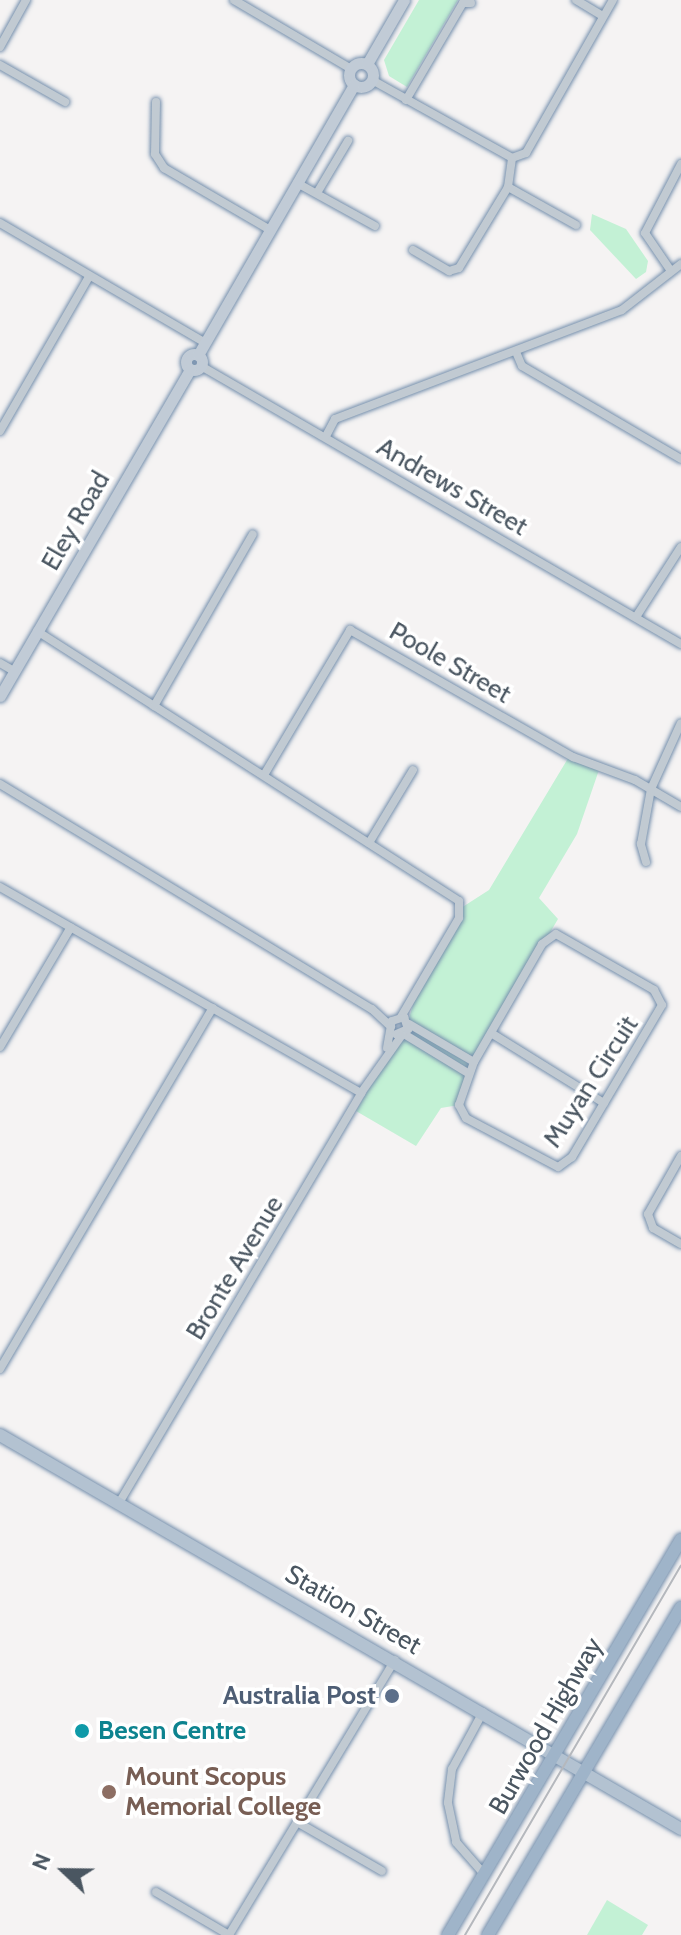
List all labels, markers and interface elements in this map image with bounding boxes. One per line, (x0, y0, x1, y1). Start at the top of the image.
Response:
street label: Andrews Street (371, 431, 533, 543)
street label: Eley Road (35, 466, 117, 576)
street label: Poole Street (384, 616, 516, 710)
street label: Muyan Circuit (537, 1011, 645, 1153)
street label: Bronte Avenue (180, 1190, 290, 1346)
street label: Station Street (280, 1559, 426, 1661)
street label: Burwood Highway (483, 1632, 609, 1820)
place label: Australia Post (223, 1680, 376, 1712)
marker: Australia Post (383, 1687, 401, 1705)
place label: Besen Centre (98, 1715, 246, 1747)
marker: Besen Centre (73, 1722, 91, 1740)
place label: Mount Scopus Memorial College (125, 1761, 321, 1822)
marker: Mount Scopus Memorial College (100, 1783, 118, 1801)
north arrow (24, 1831, 104, 1911)
text: N (26, 1850, 57, 1874)

